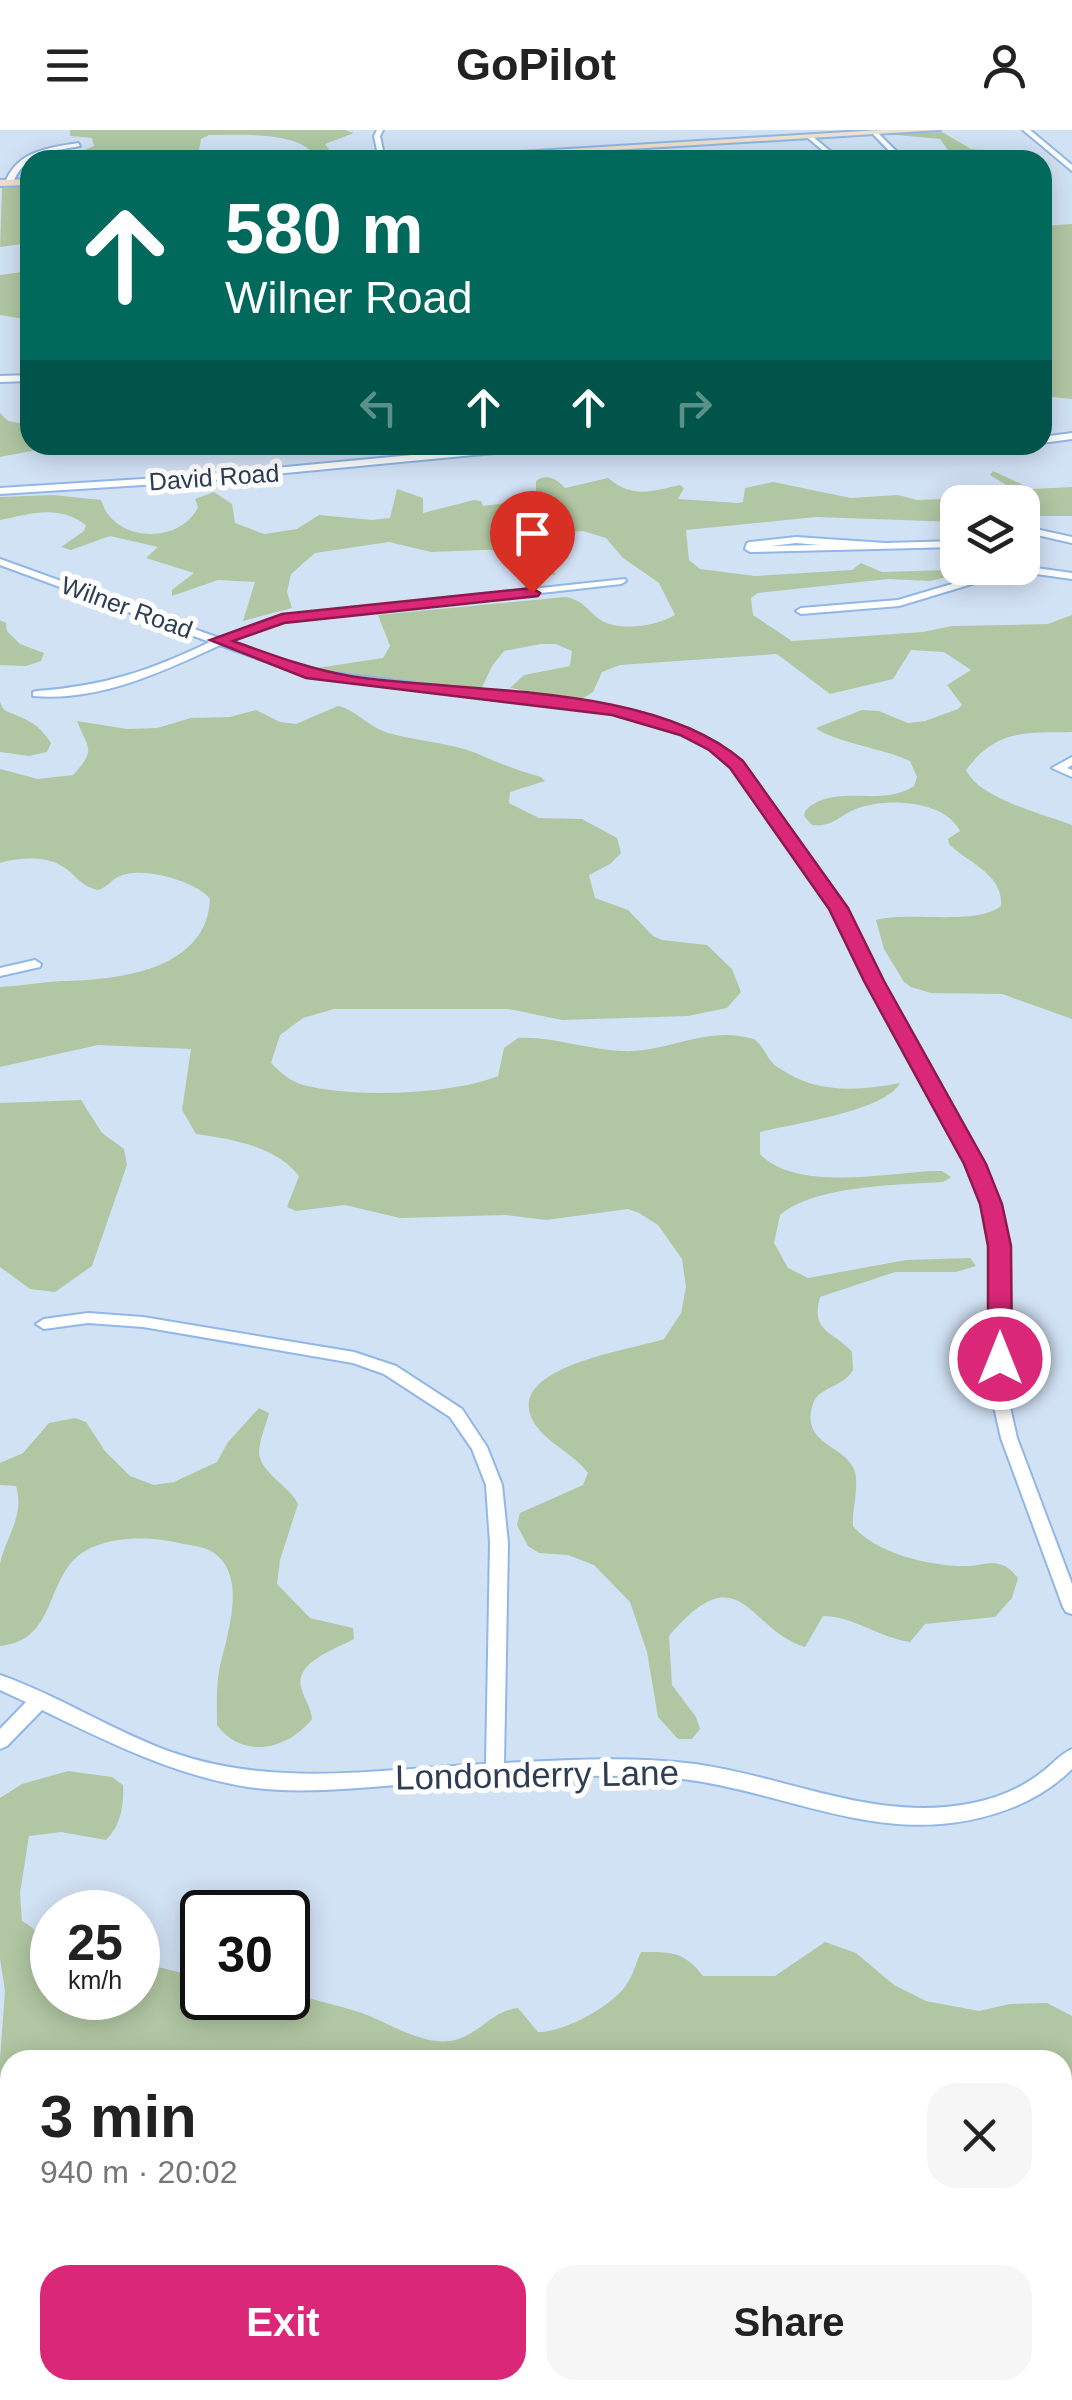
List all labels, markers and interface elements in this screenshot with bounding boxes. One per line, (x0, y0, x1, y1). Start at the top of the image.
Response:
icon: menu (40, 38, 95, 93)
icon: person (977, 38, 1032, 93)
text: GoPilot (456, 39, 616, 90)
icon: ahead (60, 190, 190, 320)
text: 580 m (225, 190, 423, 268)
text: Wilner Road (225, 272, 473, 323)
icon: left (351, 380, 406, 435)
icon: ahead (456, 380, 511, 435)
icon: ahead (561, 380, 616, 435)
icon: right (666, 380, 721, 435)
street label: David Road (148, 458, 280, 496)
map controls (940, 485, 1040, 585)
button: layers (940, 485, 1040, 585)
pin (490, 491, 575, 594)
icon: arrive (505, 506, 560, 561)
street label: Wilner Road (58, 570, 196, 644)
position arrow (948, 1307, 1052, 1411)
street label: Londonderry Lane (395, 1753, 679, 1796)
speed limit sign: 30 (180, 1890, 310, 2020)
text: 25 (67, 1915, 123, 1971)
text: km/h (68, 1966, 122, 1994)
text: 3 min (40, 2083, 197, 2150)
button: close (927, 2083, 1032, 2188)
text: 940 m · 20:02 (40, 2154, 237, 2190)
button: Exit (40, 2265, 526, 2380)
button: Share (546, 2265, 1032, 2380)

